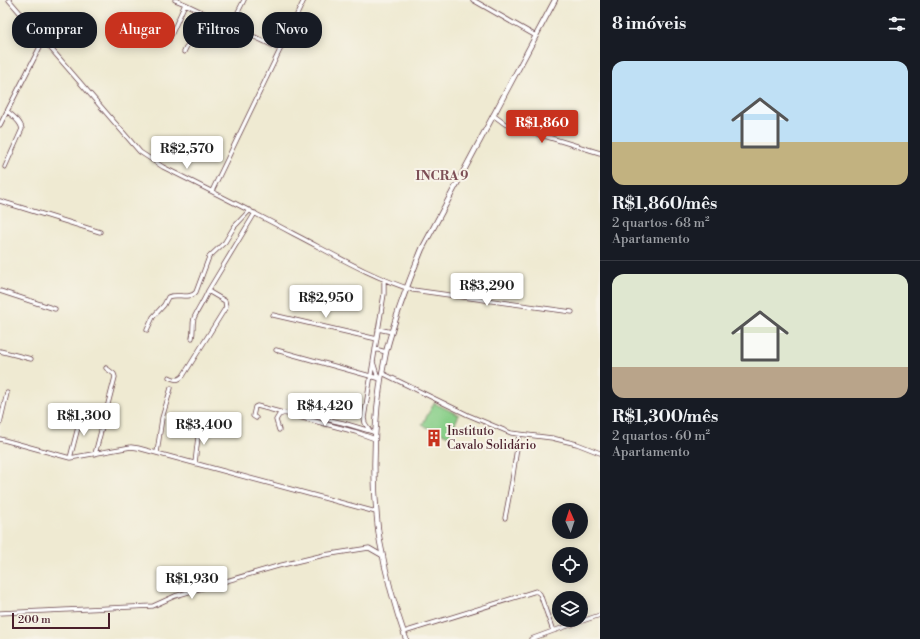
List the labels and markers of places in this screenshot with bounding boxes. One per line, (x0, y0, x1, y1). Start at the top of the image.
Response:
pin: R$1,860 (505, 110, 579, 144)
pin: R$2,570 (150, 136, 224, 170)
pin: R$3,290 (450, 273, 524, 307)
pin: R$2,950 (289, 285, 363, 319)
pin: R$4,420 (288, 393, 362, 427)
pin: R$1,300 (47, 403, 121, 437)
pin: R$3,400 (167, 412, 241, 446)
place label: Instituto Cavalo Solidário (447, 424, 536, 453)
building icon: Instituto Cavalo Solidário (424, 428, 444, 448)
pin: R$1,930 (155, 566, 229, 600)

